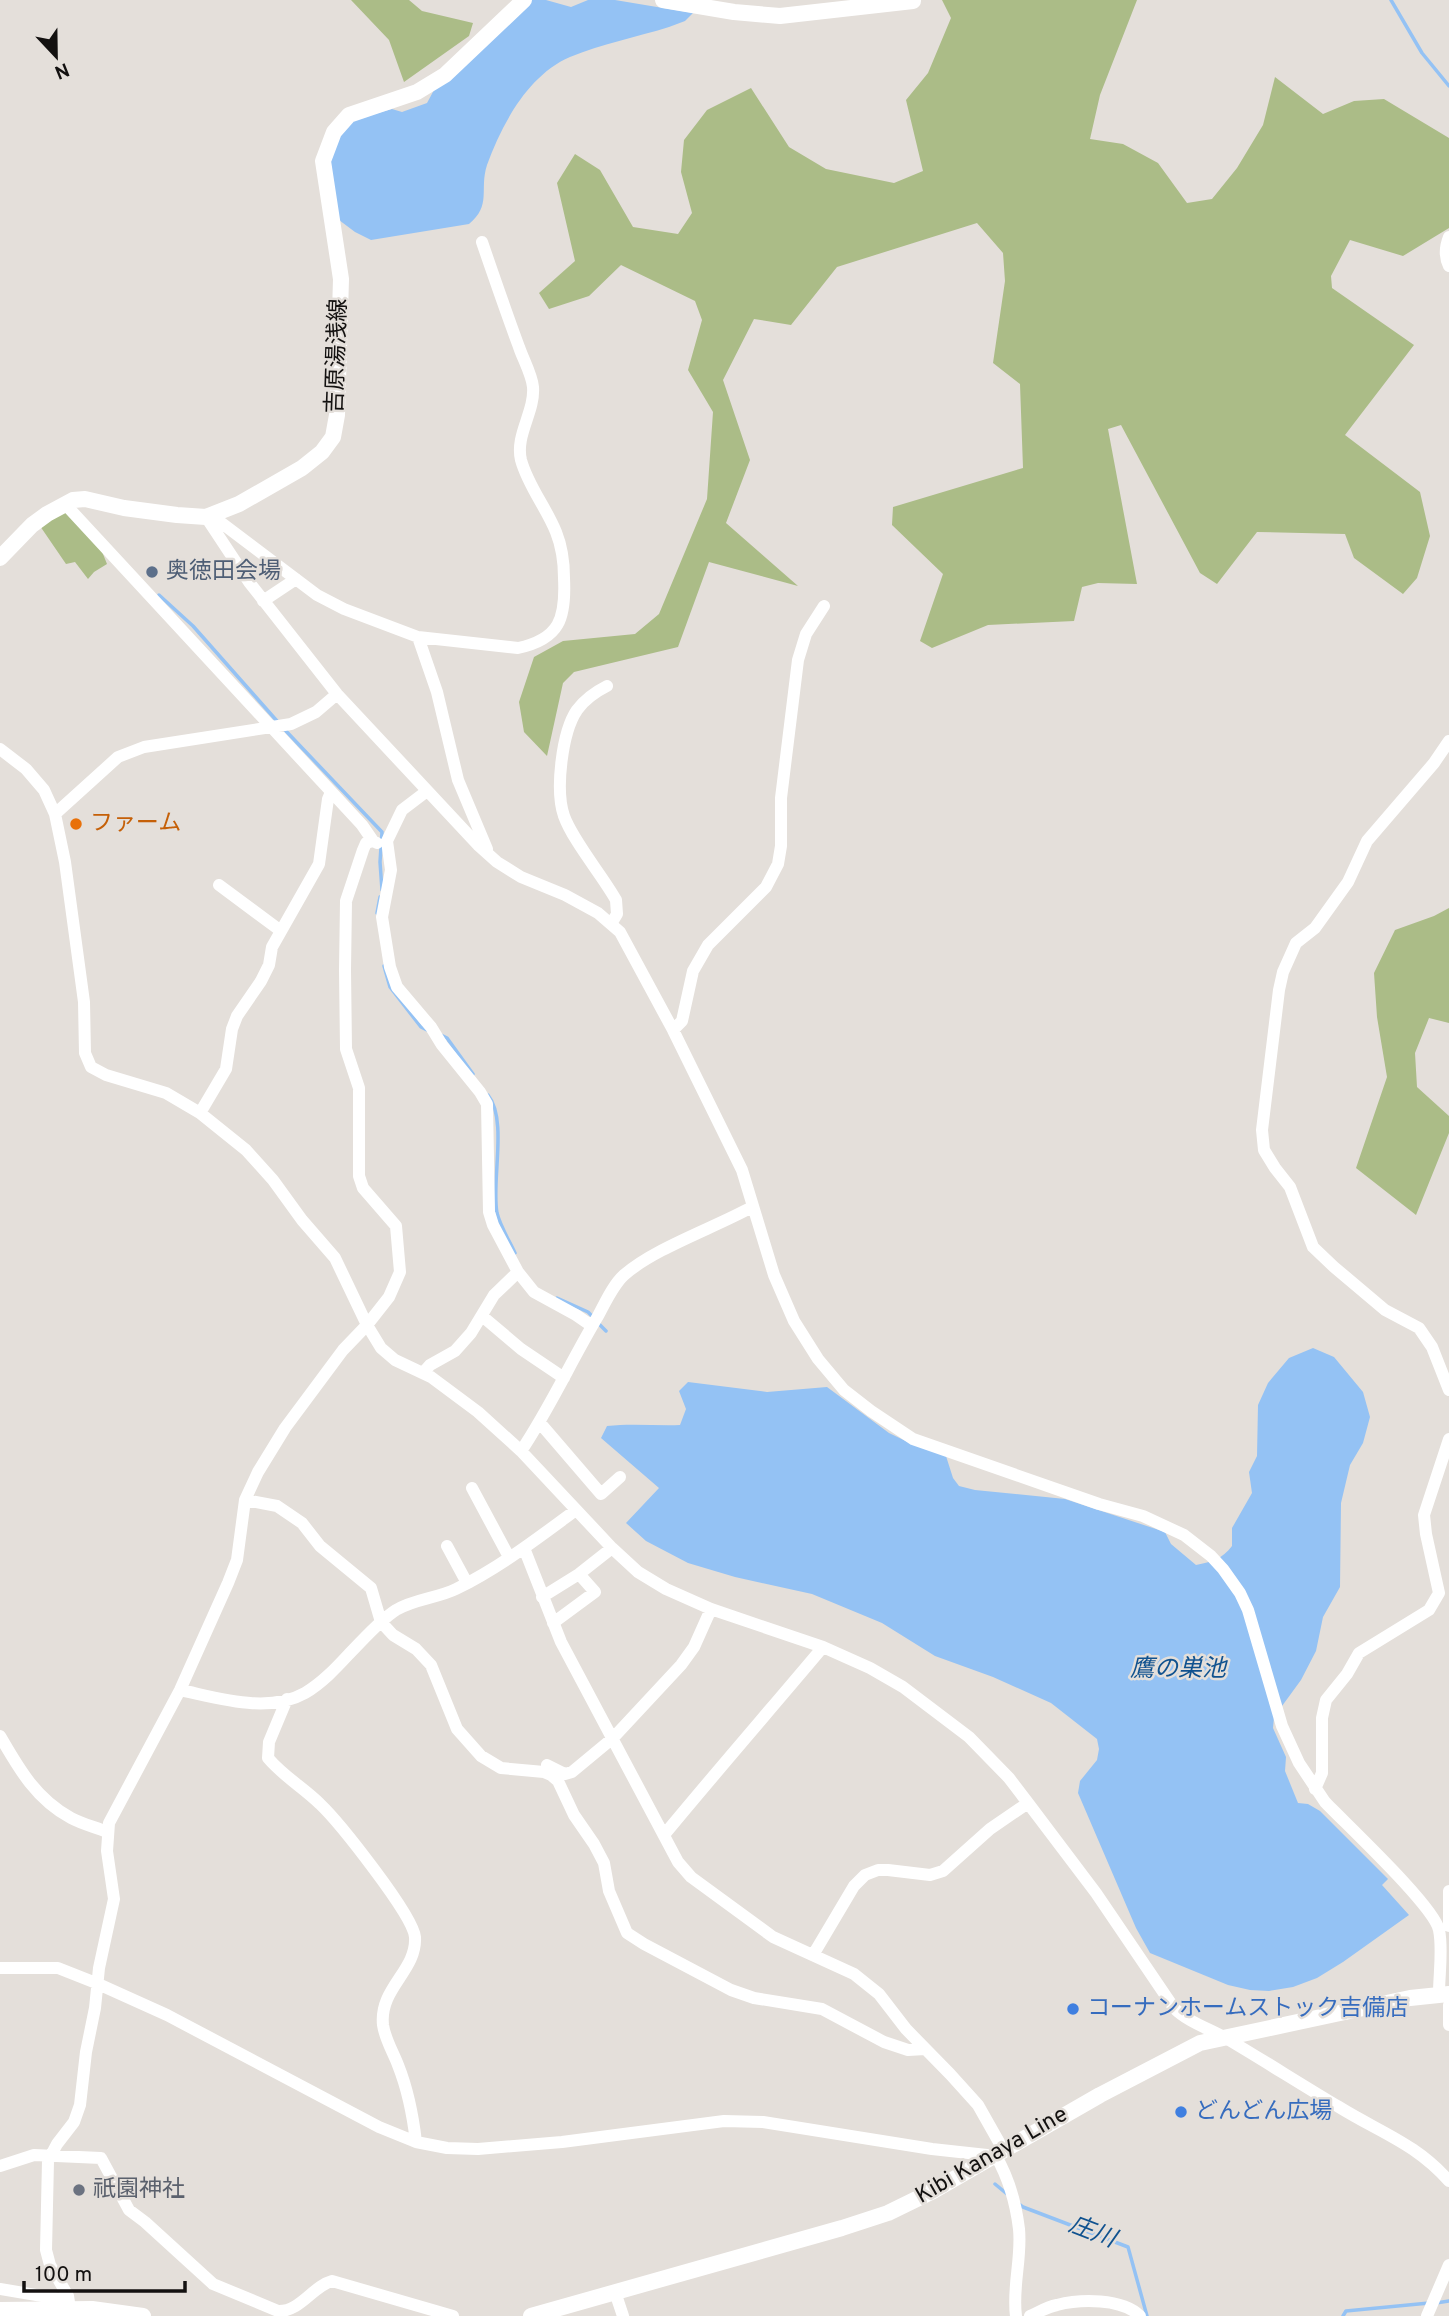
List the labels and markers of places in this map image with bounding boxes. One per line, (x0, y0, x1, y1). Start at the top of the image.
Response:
place label: 奥徳田会場 (166, 558, 281, 587)
marker: 奥徳田会場 (144, 564, 160, 580)
place label: ファーム (90, 810, 181, 839)
marker: ファーム (68, 816, 84, 832)
place label: コーナンホームストック吉備店 (1087, 1995, 1408, 2024)
marker: コーナンホームストック吉備店 (1065, 2001, 1081, 2017)
place label: どんどん広場 (1195, 2098, 1332, 2127)
marker: どんどん広場 (1173, 2104, 1189, 2120)
place label: 祇園神社 (93, 2176, 185, 2205)
marker: 祇園神社 (71, 2182, 87, 2198)

